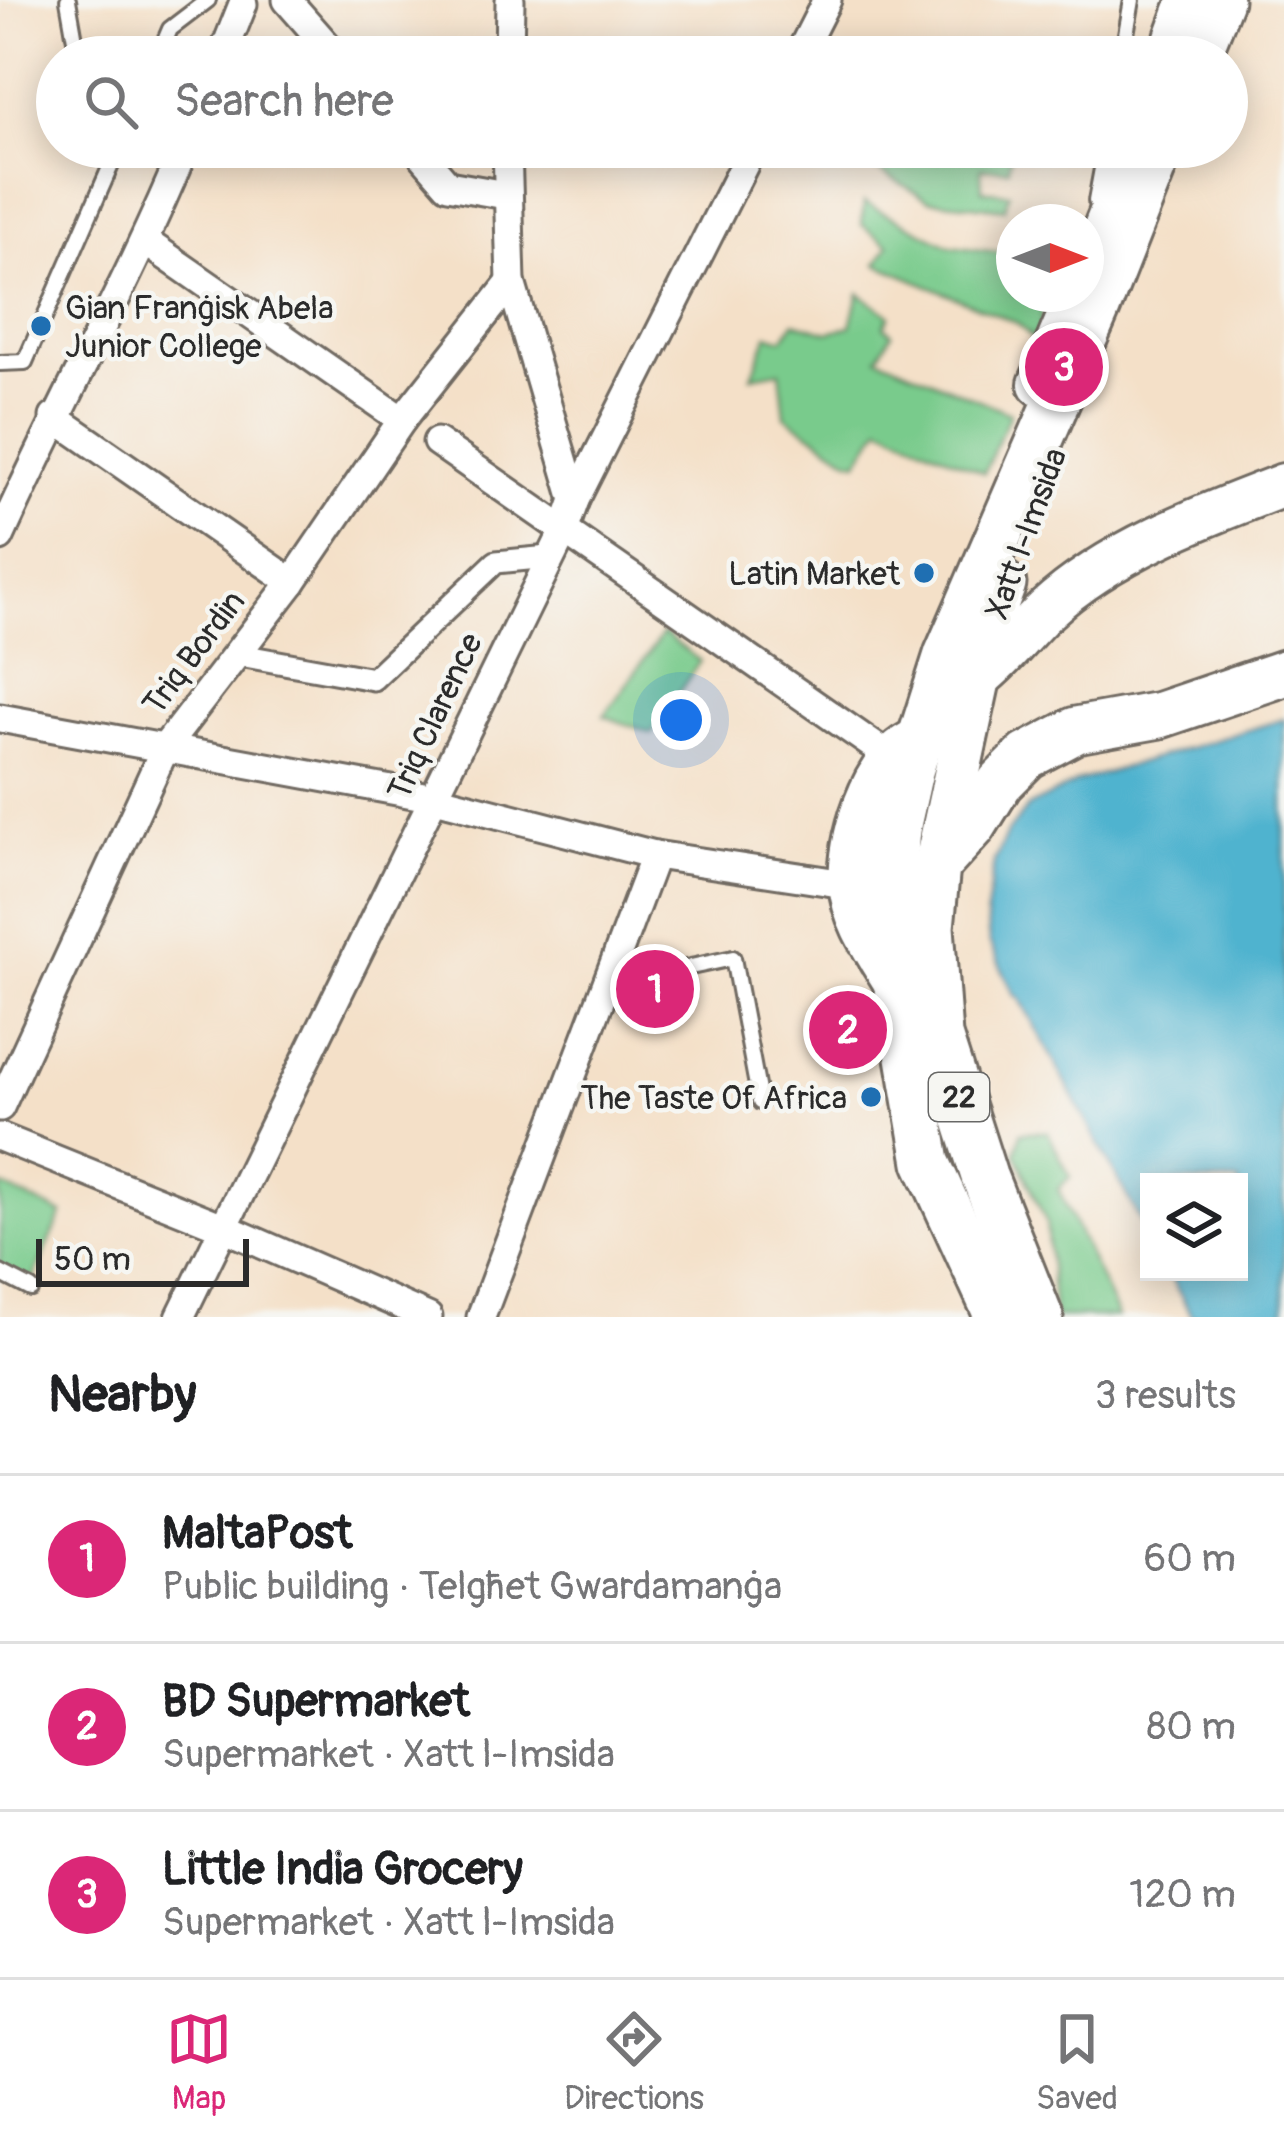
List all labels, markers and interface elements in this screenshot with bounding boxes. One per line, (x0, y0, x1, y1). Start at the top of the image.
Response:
search box (36, 36, 1248, 168)
icon: search (78, 69, 144, 135)
text: Search here (174, 74, 394, 130)
north arrow (996, 204, 1104, 312)
place label: Gian Franġisk Abela Junior College (65, 288, 334, 367)
marker: Gian Franġisk Abela Junior College (28, 313, 54, 339)
pin: 3 (1025, 322, 1103, 412)
street label: Xatt l-Imsida (977, 442, 1076, 625)
place label: Latin Market (728, 554, 901, 595)
marker: Latin Market (911, 560, 937, 586)
street label: Triq Bordin (134, 582, 254, 723)
street label: Triq Clarence (379, 627, 492, 807)
your location (651, 690, 711, 750)
pin: 1 (616, 944, 694, 1034)
pin: 2 (809, 985, 887, 1075)
road number: 22 (929, 1073, 989, 1121)
place label: The Taste Of Africa (581, 1078, 847, 1119)
marker: The Taste Of Africa (858, 1084, 884, 1110)
map controls (1140, 1173, 1248, 1281)
button: layers (1140, 1173, 1248, 1281)
scale bar (36, 1233, 249, 1286)
text: 50 m (54, 1239, 131, 1280)
text: Nearby (48, 1363, 196, 1427)
text: 3 results (1095, 1371, 1236, 1420)
text: MaltaPost (162, 1506, 352, 1562)
text: 1 (79, 1534, 95, 1583)
text: 60 m (1144, 1534, 1236, 1583)
text: Public building · Telgħet Gwardamanġa (162, 1562, 782, 1611)
text: BD Supermarket (162, 1674, 470, 1730)
text: 2 (76, 1702, 98, 1751)
text: 80 m (1147, 1702, 1236, 1751)
text: Supermarket · Xatt l-Imsida (162, 1730, 615, 1779)
text: Little India Grocery (162, 1842, 523, 1898)
text: 3 (76, 1870, 98, 1919)
text: 120 m (1129, 1870, 1236, 1919)
text: Supermarket · Xatt l-Imsida (162, 1898, 615, 1947)
tab: Map (166, 2006, 232, 2119)
tab: Directions (564, 2006, 704, 2119)
tab: Saved (1036, 2006, 1118, 2119)

